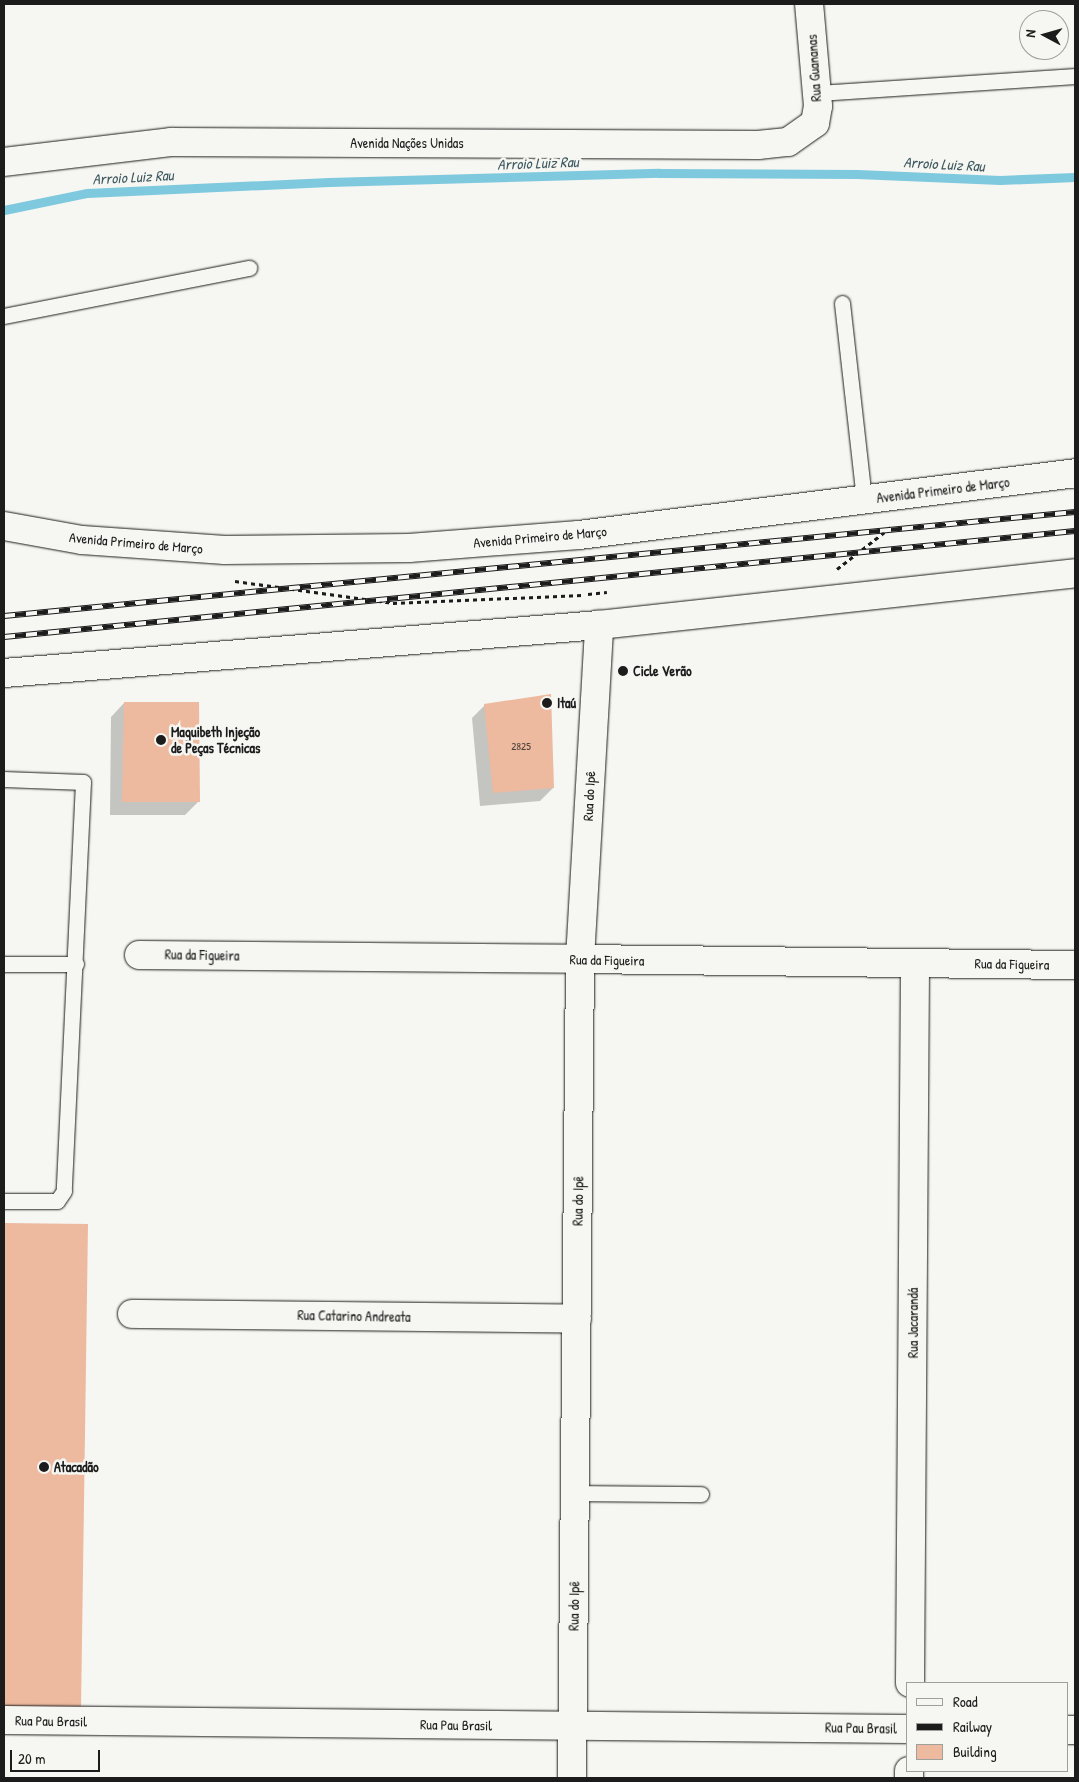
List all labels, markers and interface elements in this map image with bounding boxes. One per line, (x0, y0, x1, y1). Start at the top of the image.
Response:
north arrow (1019, 10, 1069, 60)
text: N (1020, 29, 1039, 38)
street label: Rua Guananas (803, 34, 825, 102)
street label: Avenida Nações Unidas (350, 135, 464, 151)
water label: Arroio Luiz Rau (497, 153, 579, 173)
water label: Arroio Luiz Rau (903, 153, 985, 175)
water label: Arroio Luiz Rau (92, 166, 174, 188)
street label: Avenida Primeiro de Março (876, 474, 1010, 506)
street label: Avenida Primeiro de Março (473, 523, 607, 551)
street label: Avenida Primeiro de Março (69, 529, 203, 557)
place label: Cicle Verão (633, 663, 692, 679)
marker: Cicle Verão (617, 665, 629, 677)
place label: Itaú (557, 695, 576, 711)
marker: Itaú (541, 697, 553, 709)
place label: Maguibeth Injeção de Peças Técnicas (171, 724, 260, 756)
marker: Maguibeth Injeção de Peças Técnicas (155, 734, 167, 746)
house number: 2825 (511, 739, 531, 753)
street label: Rua do Ipê (579, 771, 599, 821)
street label: Rua da Figueira (165, 946, 239, 964)
street label: Rua da Figueira (570, 951, 644, 969)
street label: Rua da Figueira (975, 955, 1049, 973)
street label: Rua do Ipê (569, 1176, 587, 1226)
street label: Rua Jacarandá (905, 1288, 921, 1358)
street label: Rua Catarino Andreata (297, 1307, 411, 1325)
place label: Atacadão (54, 1459, 99, 1475)
marker: Atacadão (38, 1461, 50, 1473)
street label: Rua do Ipê (565, 1581, 583, 1631)
legend (906, 1682, 1069, 1772)
text: Road (953, 1691, 978, 1712)
street label: Rua Pau Brasil (15, 1712, 87, 1730)
street label: Rua Pau Brasil (420, 1716, 492, 1734)
text: Railway (953, 1716, 992, 1737)
street label: Rua Pau Brasil (825, 1719, 897, 1737)
scale bar (12, 1740, 102, 1772)
text: Building (953, 1741, 997, 1762)
text: 20 m (18, 1748, 45, 1769)

